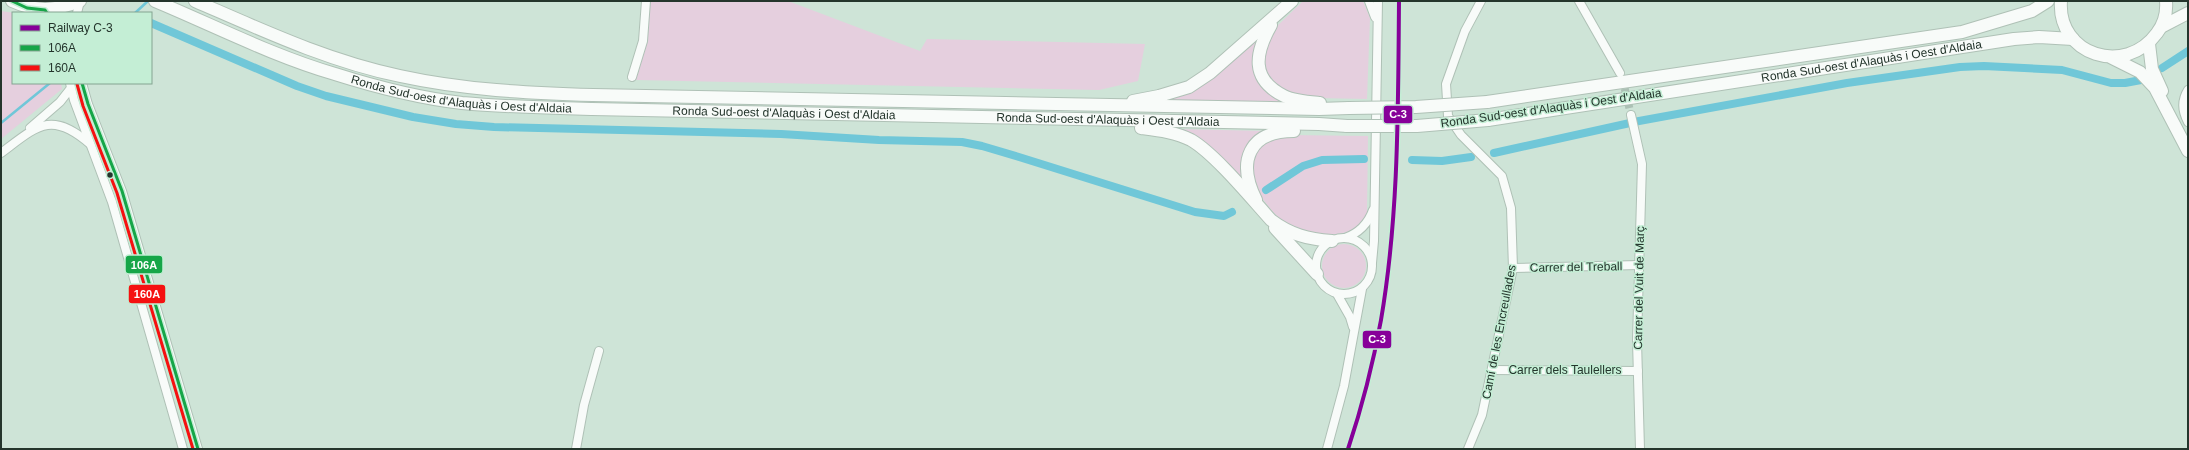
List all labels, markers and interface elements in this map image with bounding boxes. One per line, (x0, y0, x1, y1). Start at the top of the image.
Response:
legend (12, 12, 152, 84)
text: Railway C-3 (48, 21, 113, 35)
street label: Ronda Sud-oest d'Alaquàs i Oest d'Aldaia (1760, 37, 1983, 85)
text: 106A (48, 41, 76, 55)
text: 160A (48, 61, 76, 75)
street label: Ronda Sud-oest d'Alaquàs i Oest d'Aldaia (349, 72, 572, 116)
street label: Ronda Sud-oest d'Alaquàs i Oest d'Aldaia (1440, 86, 1663, 130)
street label: Ronda Sud-oest d'Alaquàs i Oest d'Aldaia (672, 104, 896, 122)
line badge: C-3 (1383, 105, 1413, 124)
text: C-3 (1389, 108, 1407, 120)
street label: Ronda Sud-oest d'Alaquàs i Oest d'Aldaia (996, 110, 1220, 129)
unlabelled marker (105, 170, 115, 180)
street label: Carrer del Vuit de Març (1631, 226, 1647, 350)
line badge: 106A (125, 255, 163, 274)
text: 106A (131, 259, 157, 271)
street label: Carrer del Treball (1530, 259, 1622, 275)
street label: Camí de les Encreullades (1479, 264, 1519, 400)
line badge: 160A (128, 284, 166, 304)
text: 160A (134, 288, 160, 300)
line badge: C-3 (1362, 330, 1392, 349)
text: C-3 (1368, 333, 1386, 345)
street label: Carrer dels Taulellers (1508, 363, 1622, 377)

